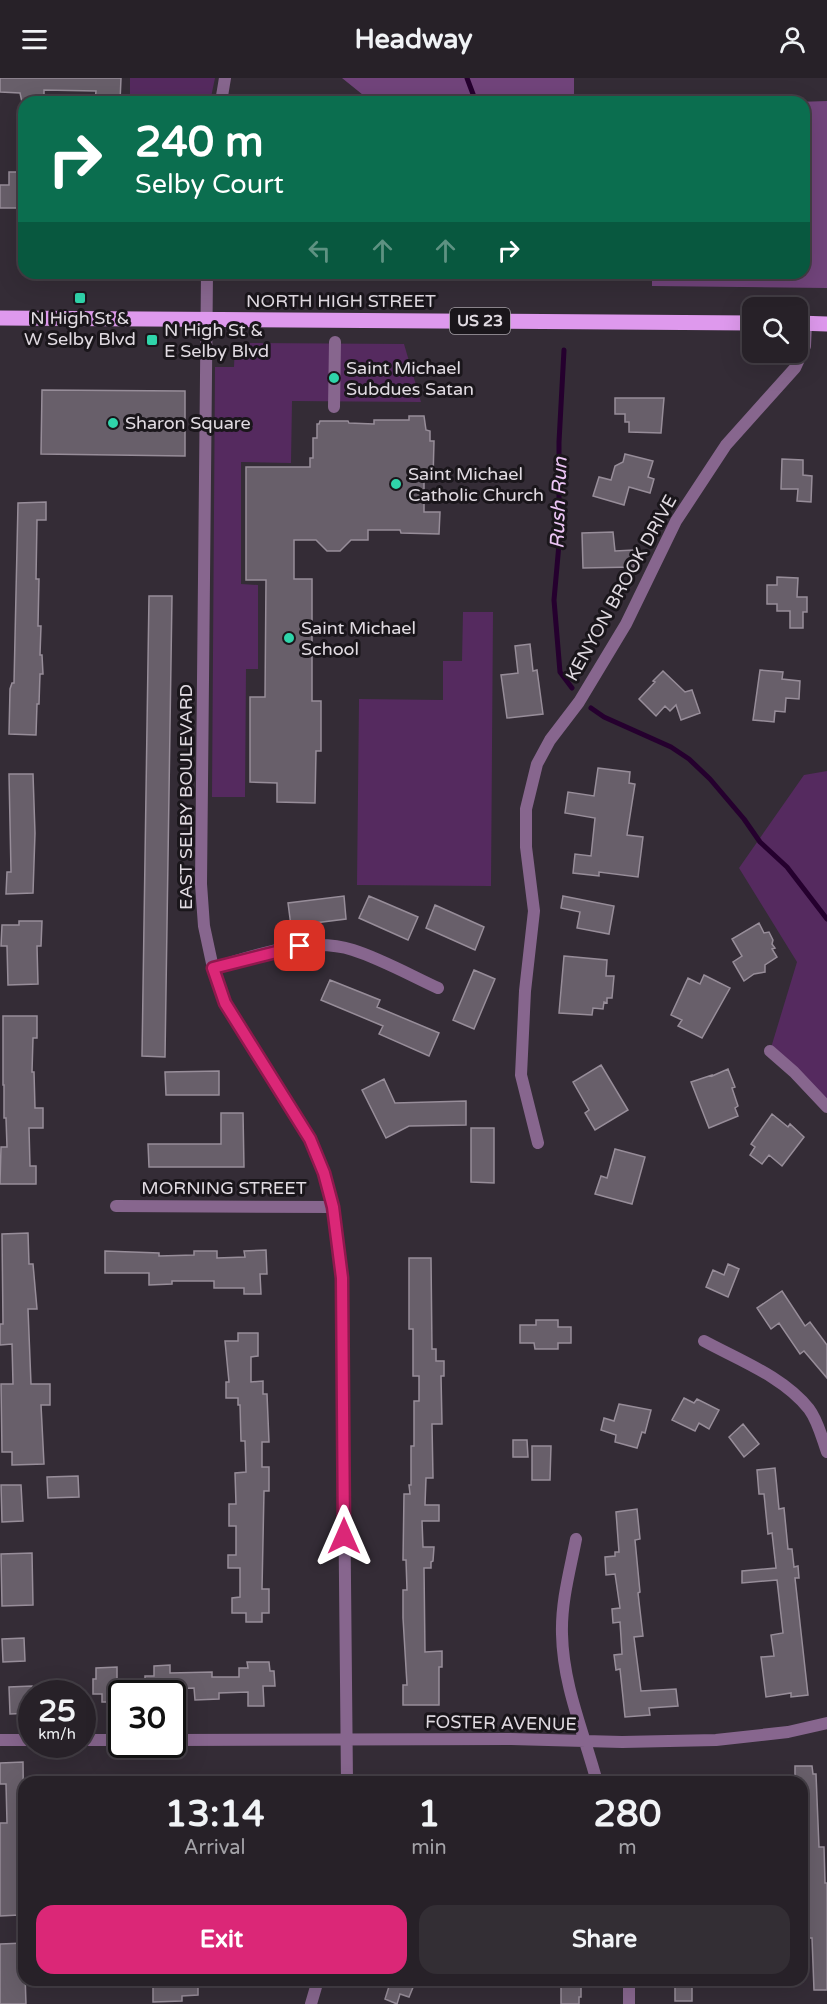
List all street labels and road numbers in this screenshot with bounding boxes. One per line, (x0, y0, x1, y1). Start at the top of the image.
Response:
street label: NORTH HIGH STREET (246, 290, 436, 312)
road number: US 23 (450, 308, 510, 334)
street label: KENYON BROOK DRIVE (561, 491, 681, 685)
street label: EAST SELBY BOULEVARD (175, 684, 197, 910)
street label: MORNING STREET (141, 1177, 307, 1199)
street label: FOSTER AVENUE (425, 1711, 577, 1735)

